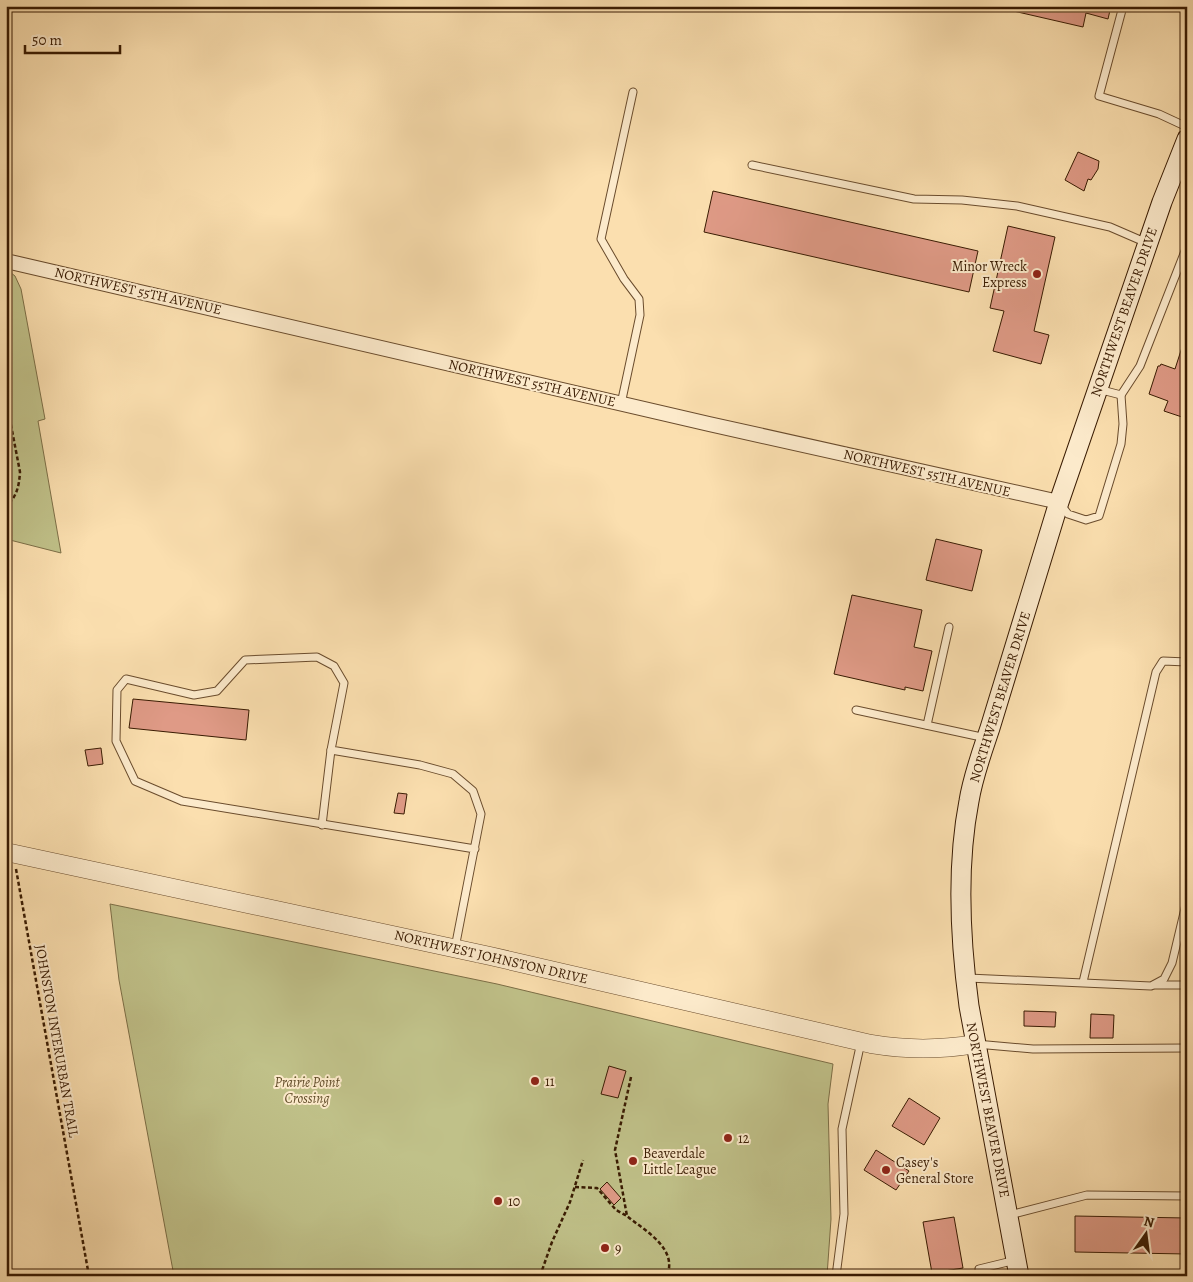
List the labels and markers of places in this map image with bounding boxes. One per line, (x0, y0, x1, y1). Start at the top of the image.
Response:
place label: Minor Wreck Express (952, 257, 1027, 292)
marker: Minor Wreck Express (1031, 268, 1043, 280)
place label: 11 (545, 1072, 555, 1091)
marker: 11 (529, 1075, 541, 1087)
place label: 12 (738, 1129, 750, 1148)
marker: 12 (722, 1132, 734, 1144)
place label: Beaverdale Little League (643, 1144, 717, 1179)
place label: Casey's General Store (896, 1153, 974, 1188)
marker: Beaverdale Little League (627, 1155, 639, 1167)
marker: Casey's General Store (880, 1164, 892, 1176)
place label: 10 (508, 1192, 520, 1211)
marker: 10 (492, 1195, 504, 1207)
place label: 9 (615, 1239, 621, 1258)
marker: 9 (599, 1242, 611, 1254)

